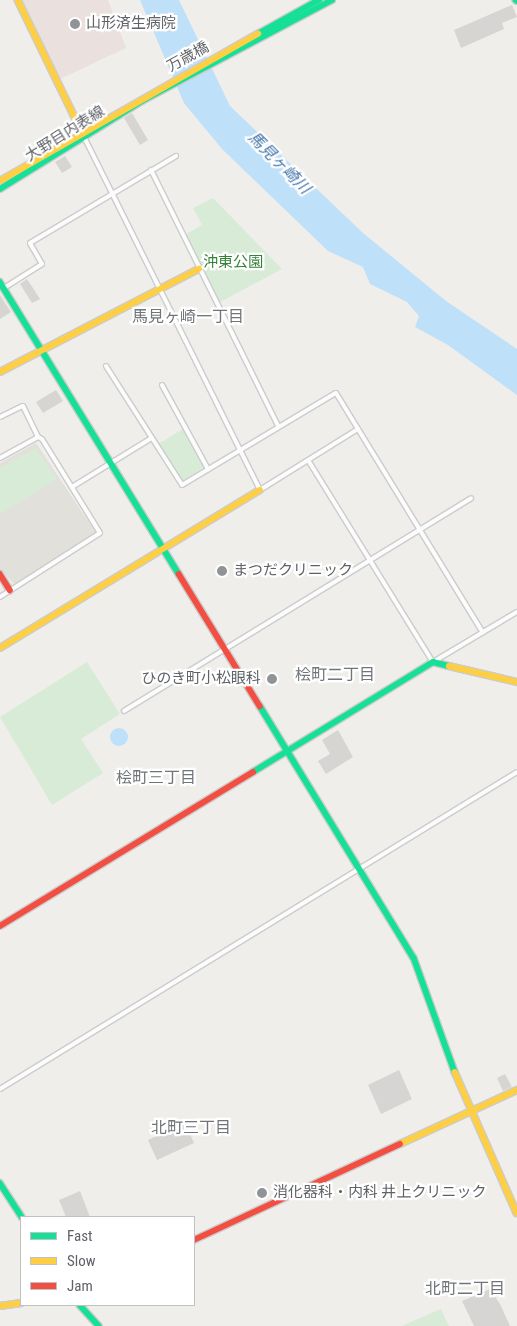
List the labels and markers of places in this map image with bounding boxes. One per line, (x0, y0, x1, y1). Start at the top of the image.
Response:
place label: 山形済生病院 (86, 15, 176, 33)
marker: 山形済生病院 (68, 17, 82, 31)
place label: まつだクリニック (233, 562, 353, 580)
marker: まつだクリニック (215, 564, 229, 578)
place label: ひのき町小松眼科 (141, 670, 261, 688)
marker: ひのき町小松眼科 (265, 672, 279, 686)
place label: 消化器科・内科 井上クリニック (273, 1184, 486, 1202)
marker: 消化器科・内科 井上クリニック (255, 1186, 269, 1200)

